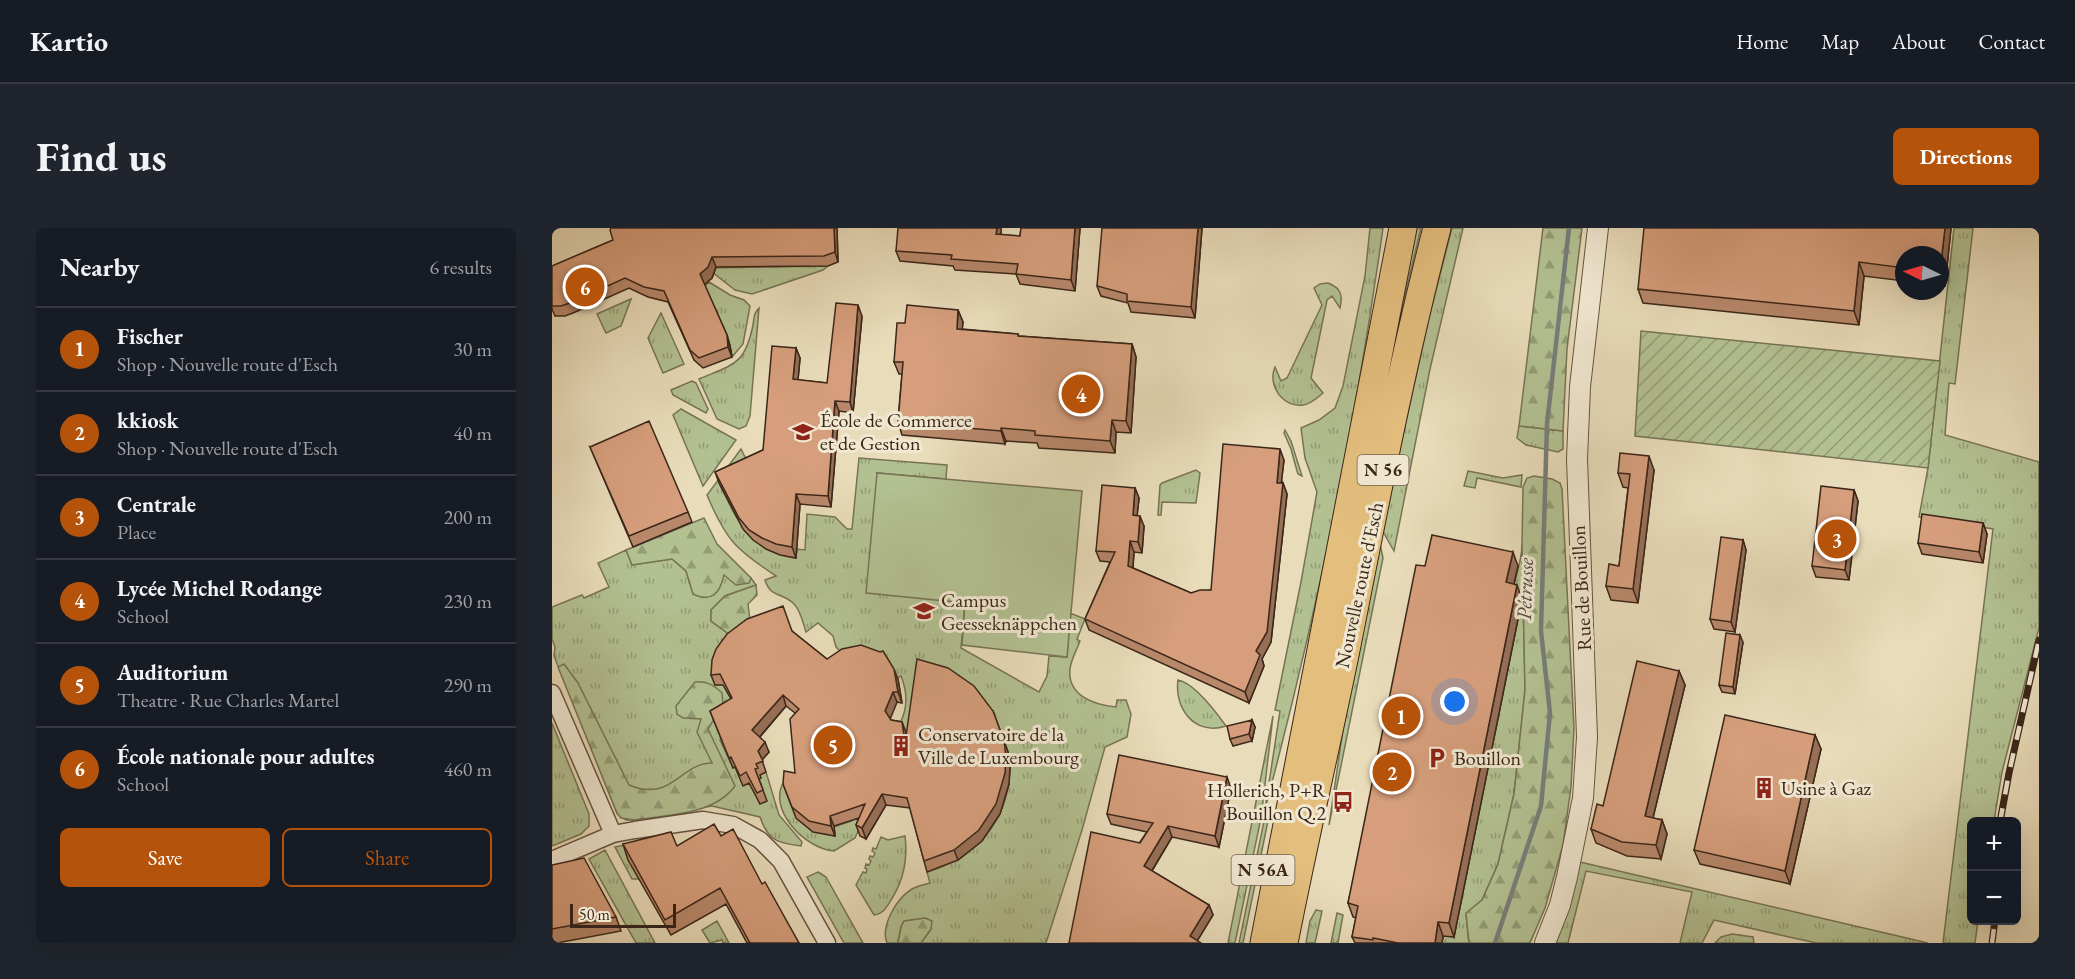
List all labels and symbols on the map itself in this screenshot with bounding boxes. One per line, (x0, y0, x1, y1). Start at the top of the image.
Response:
north arrow (1895, 246, 1949, 300)
pin: 6 (566, 264, 604, 310)
pin: 4 (1062, 372, 1100, 416)
place label: École de Commerce et de Gestion (820, 407, 972, 456)
school or university icon: École de Commerce et de Gestion (791, 420, 815, 444)
road number: N 56 (1358, 455, 1408, 485)
street label: Nouvelle route d'Esch (1329, 500, 1389, 670)
pin: 3 (1818, 516, 1856, 562)
street label: Rue de Bouillon (1565, 524, 1597, 651)
water label: Pétrusse (1510, 556, 1539, 621)
place label: Campus Geesseknäppchen (941, 587, 1078, 636)
school or university icon: Campus Geesseknäppchen (912, 599, 936, 623)
your location (1440, 687, 1469, 716)
pin: 1 (1382, 694, 1420, 738)
place label: Conservatoire de la Ville de Luxembourg (918, 721, 1079, 770)
pin: 5 (814, 722, 852, 768)
building icon: Conservatoire de la Ville de Luxembourg (889, 734, 913, 758)
place label: Bouillon (1454, 745, 1522, 771)
parking icon: Bouillon (1425, 746, 1449, 770)
pin: 2 (1372, 750, 1412, 794)
place label: Usine à Gaz (1781, 775, 1872, 801)
building icon: Usine à Gaz (1752, 776, 1776, 800)
place label: Hollerich, P+R Bouillon Q.2 (1207, 777, 1327, 826)
bus stop icon: Hollerich, P+R Bouillon Q.2 (1331, 790, 1355, 814)
road number: N 56A (1232, 855, 1294, 885)
scale bar (570, 901, 676, 928)

